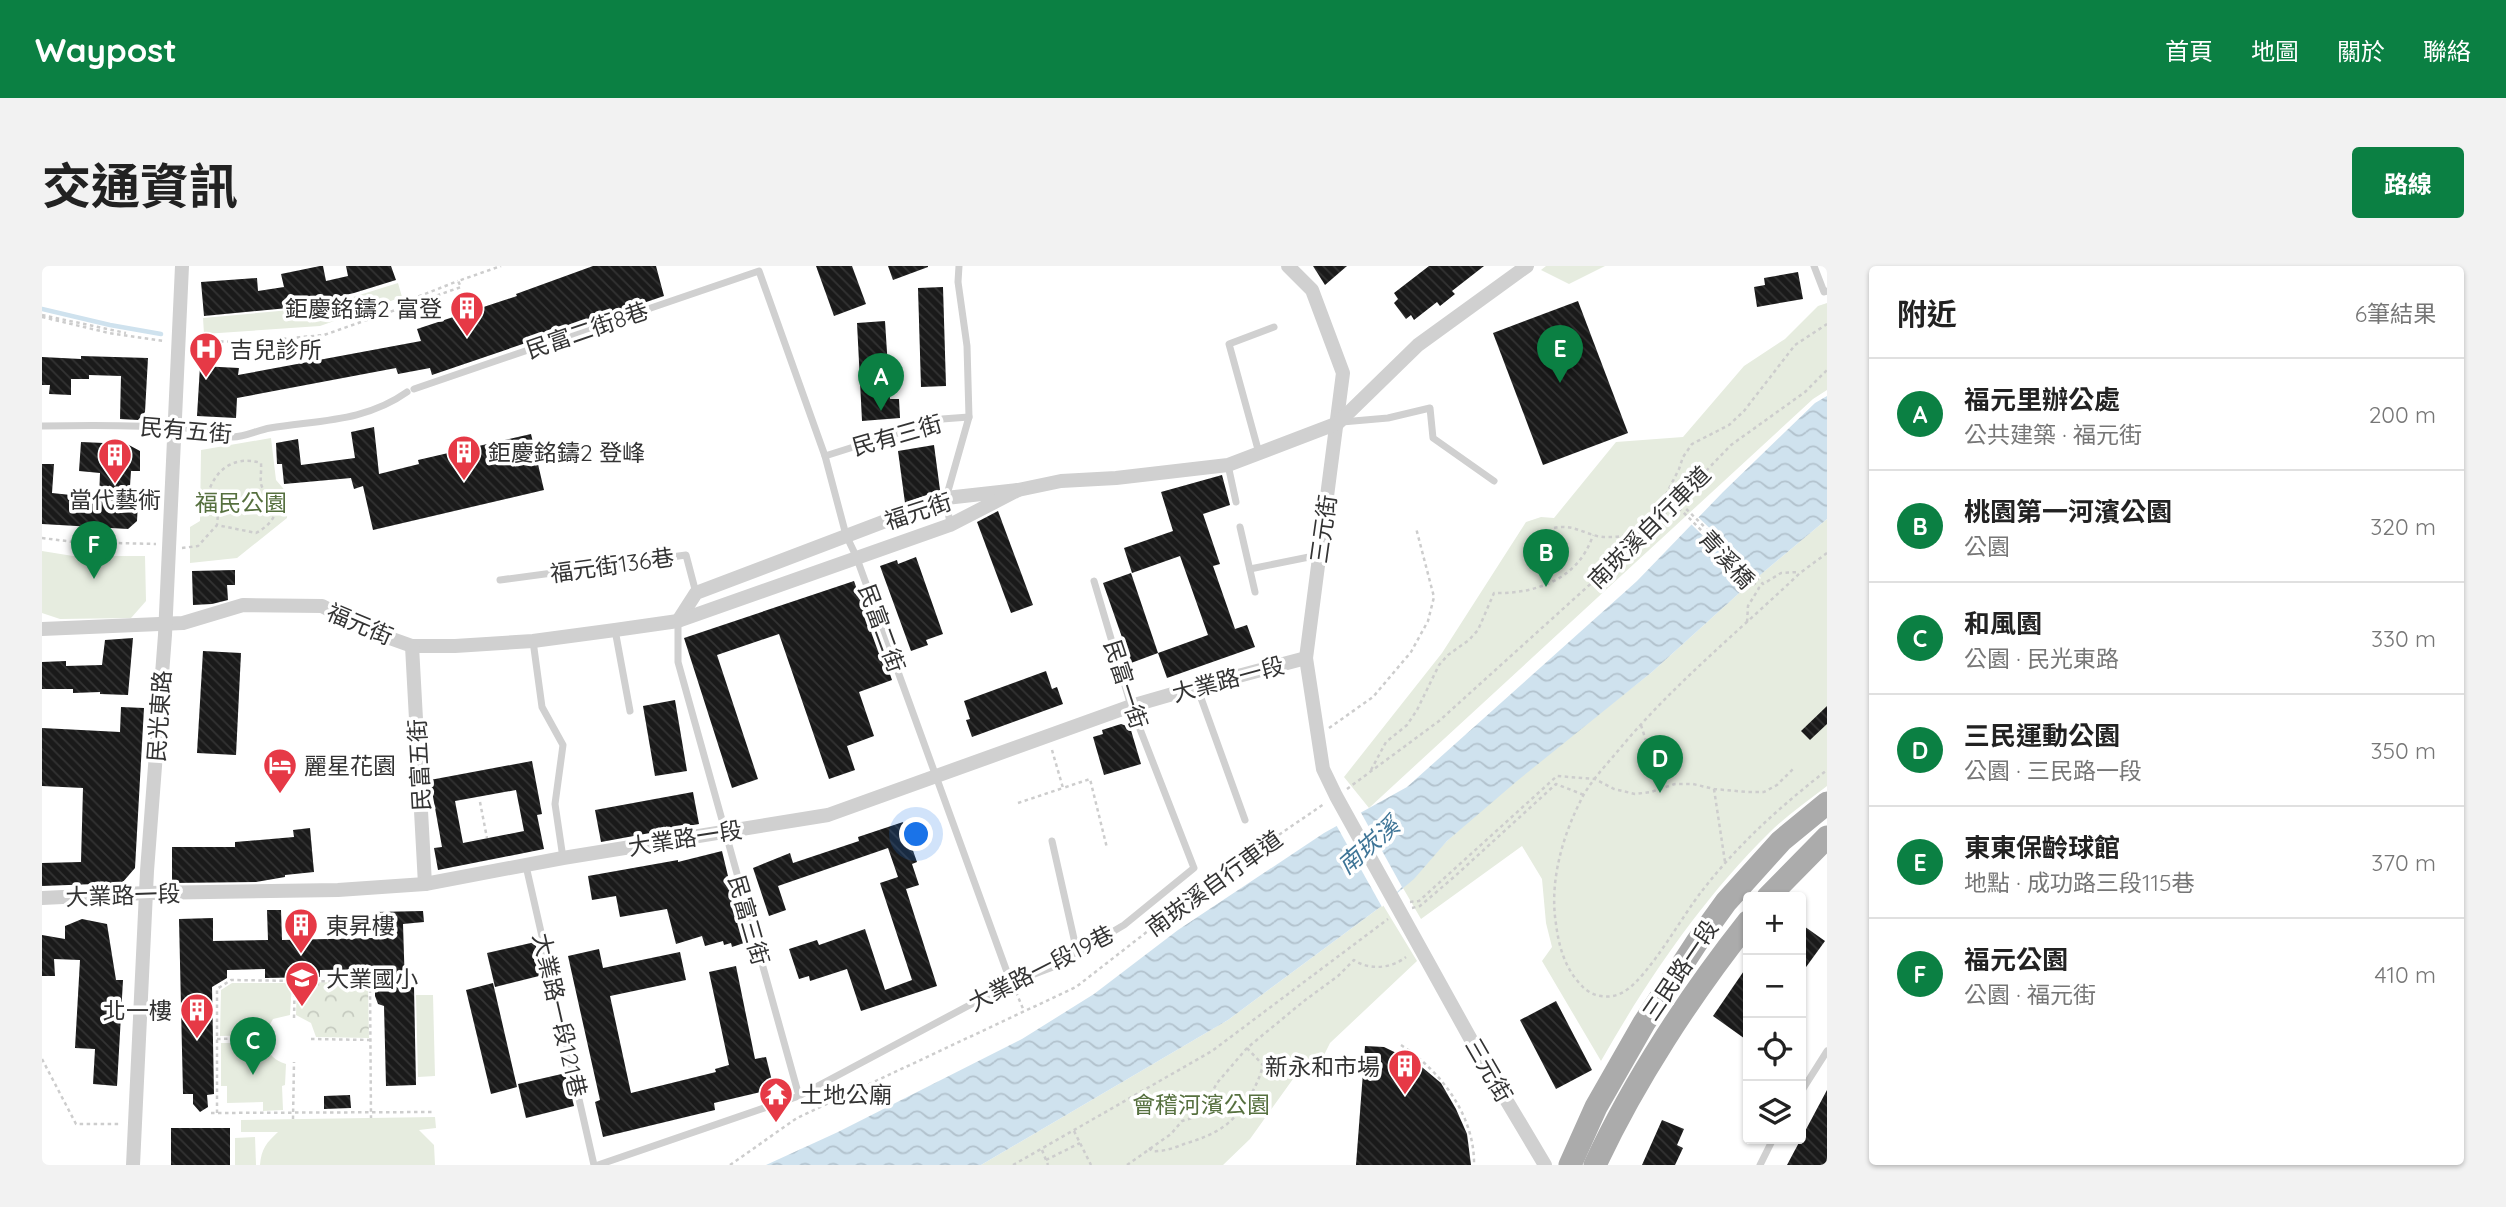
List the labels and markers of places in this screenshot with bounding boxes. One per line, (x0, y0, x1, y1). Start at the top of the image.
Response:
building icon: 鉅慶銘鑄2 富登 (448, 289, 486, 338)
place label: 鉅慶銘鑄2 富登 (285, 294, 442, 323)
pin: E (1537, 325, 1583, 383)
hospital icon: 吉兒診所 (187, 330, 225, 379)
place label: 吉兒診所 (230, 335, 322, 364)
pin: A (858, 353, 904, 411)
building icon: 鉅慶銘鑄2 登峰 (445, 433, 483, 482)
building icon: 當代藝術 (96, 436, 134, 485)
place label: 鉅慶銘鑄2 登峰 (488, 438, 645, 467)
place label: 當代藝術 (69, 485, 161, 514)
pin: F (71, 521, 117, 579)
pin: B (1523, 529, 1569, 587)
pin: D (1637, 735, 1683, 793)
hotel icon: 麗星花園 (261, 746, 299, 795)
place label: 麗星花園 (304, 751, 396, 780)
building icon: 東昇樓 (282, 906, 320, 955)
place label: 東昇樓 (326, 911, 395, 940)
school or university icon: 大業國小 (283, 959, 321, 1008)
place label: 大業國小 (326, 964, 418, 993)
building icon: 北一樓 (178, 991, 216, 1040)
place label: 北一樓 (103, 996, 172, 1025)
pin: C (230, 1017, 276, 1075)
building icon: 新永和市場 (1386, 1047, 1424, 1096)
place label: 新永和市場 (1265, 1052, 1380, 1081)
temple icon: 土地公廟 (757, 1075, 795, 1124)
place label: 土地公廟 (800, 1080, 892, 1109)

